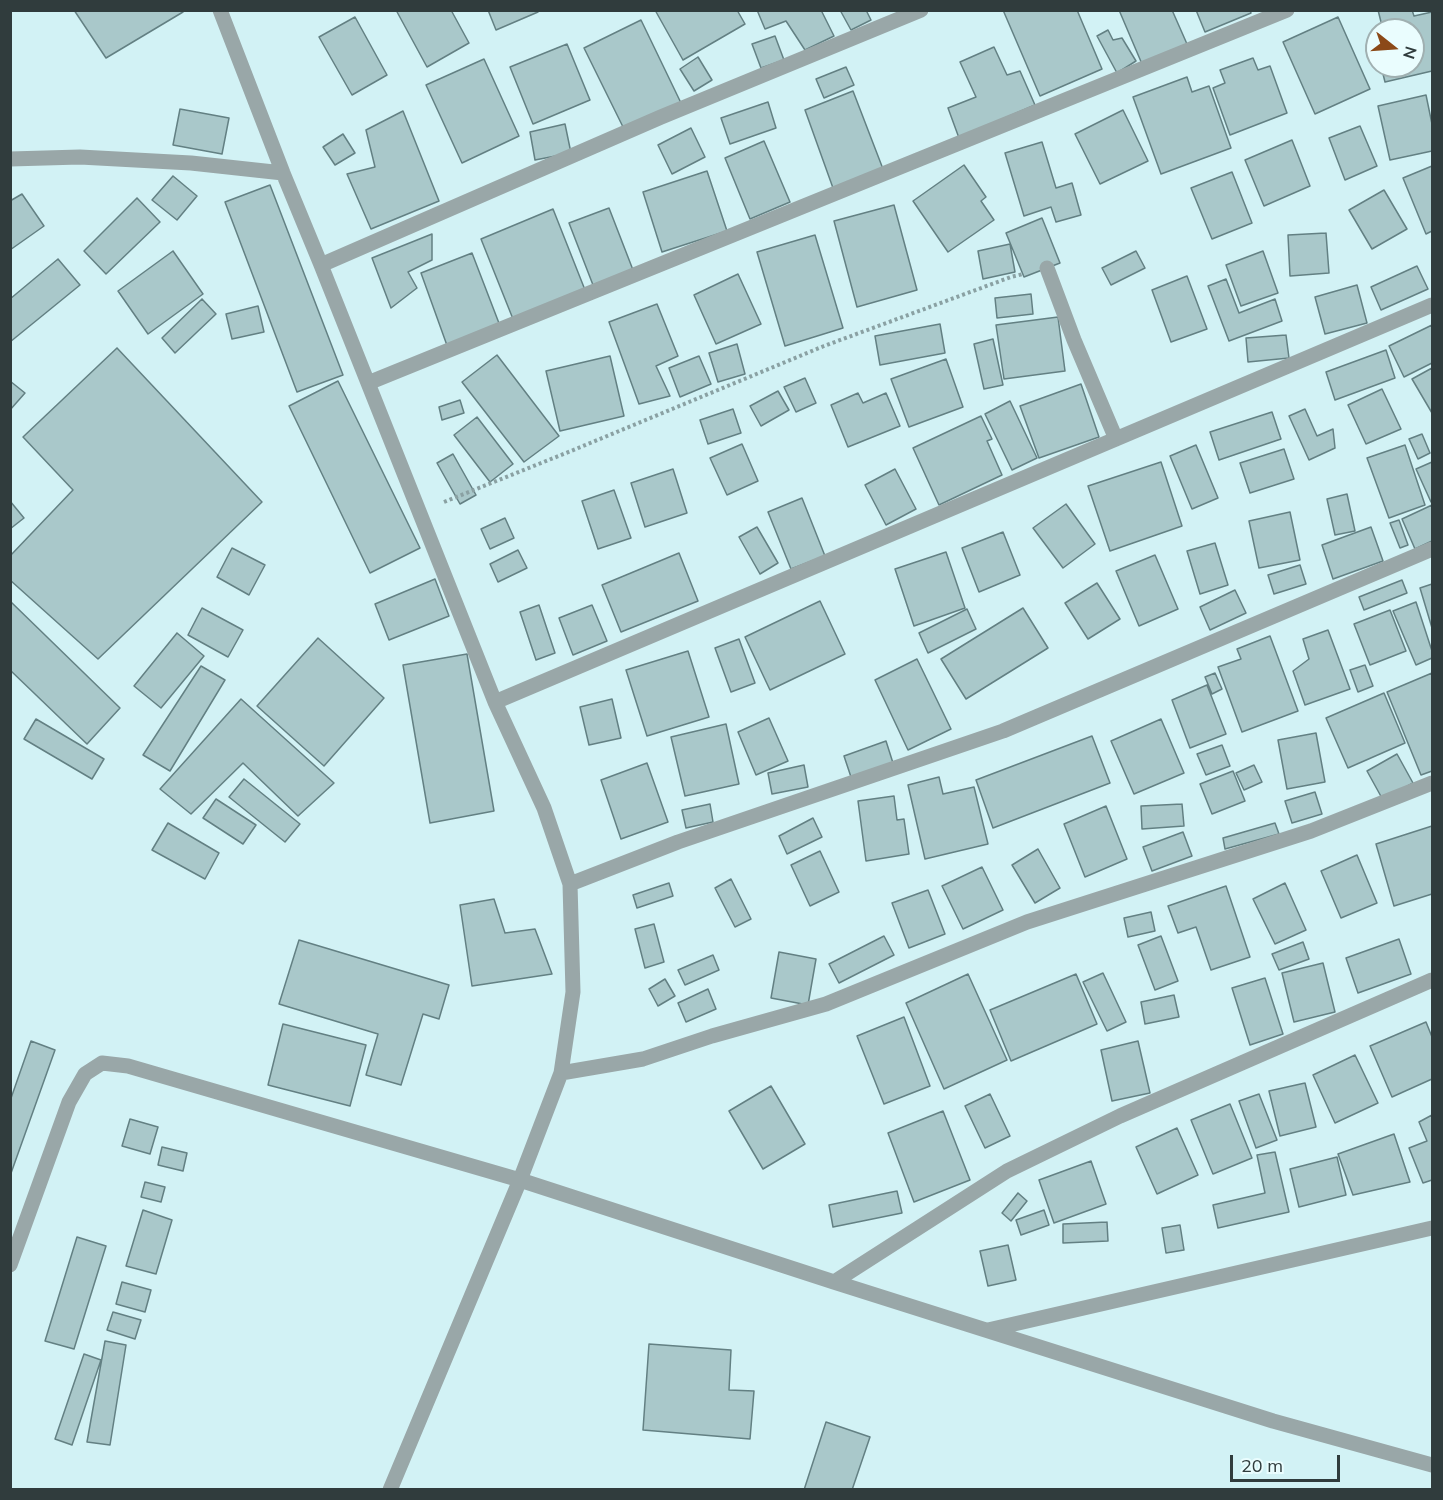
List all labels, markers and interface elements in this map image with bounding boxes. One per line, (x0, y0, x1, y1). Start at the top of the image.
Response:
north arrow (1365, 18, 1425, 78)
text: N (1399, 44, 1422, 61)
scale bar (1233, 1443, 1342, 1481)
text: 20 m (1241, 1454, 1283, 1477)

